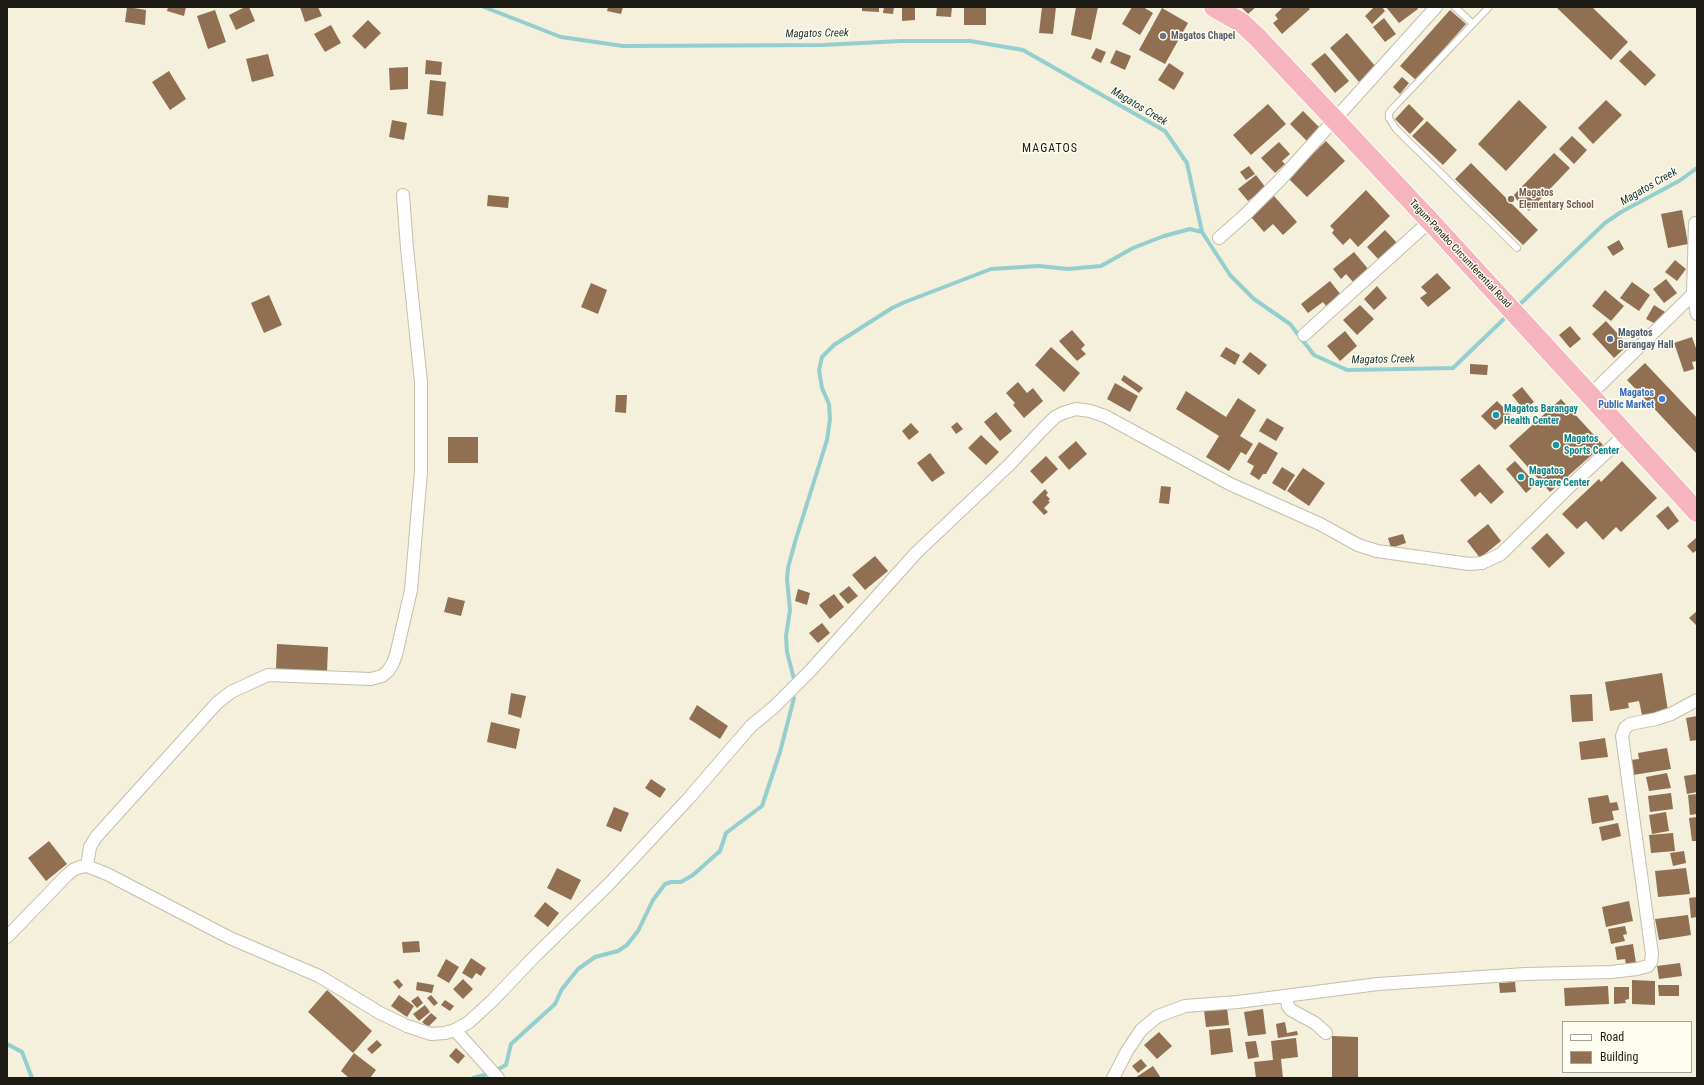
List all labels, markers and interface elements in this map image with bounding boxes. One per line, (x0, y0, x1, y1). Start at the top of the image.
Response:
water label: Magatos Creek (785, 27, 849, 41)
place label: Magatos Chapel (1171, 30, 1235, 42)
marker: Magatos Chapel (1158, 31, 1168, 41)
water label: Magatos Creek (1108, 85, 1170, 129)
district label: MAGATOS (1022, 142, 1078, 156)
water label: Magatos Creek (1618, 165, 1680, 209)
place label: Magatos Elementary School (1519, 187, 1594, 210)
marker: Magatos Elementary School (1506, 194, 1516, 204)
street label: Tagum-Panabo Circumferential Road (1406, 197, 1514, 311)
place label: Magatos Barangay Hall (1618, 327, 1673, 350)
marker: Magatos Barangay Hall (1605, 334, 1615, 344)
water label: Magatos Creek (1351, 353, 1415, 367)
place label: Magatos Public Market (1598, 387, 1654, 410)
marker: Magatos Public Market (1657, 394, 1667, 404)
place label: Magatos Barangay Health Center (1504, 403, 1578, 426)
marker: Magatos Barangay Health Center (1491, 410, 1501, 420)
place label: Magatos Sports Center (1564, 433, 1619, 456)
marker: Magatos Sports Center (1551, 440, 1561, 450)
place label: Magatos Daycare Center (1529, 465, 1590, 488)
marker: Magatos Daycare Center (1516, 472, 1526, 482)
legend (1562, 1021, 1692, 1073)
text: Road (1600, 1030, 1624, 1044)
text: Building (1600, 1050, 1638, 1064)

